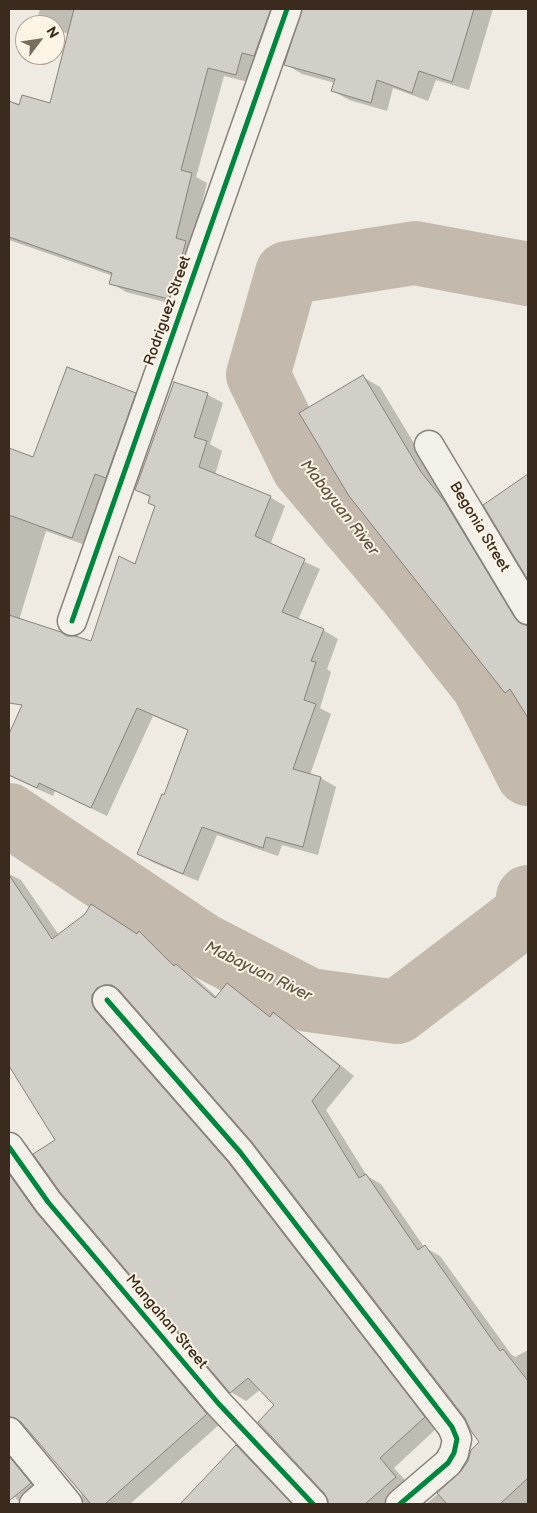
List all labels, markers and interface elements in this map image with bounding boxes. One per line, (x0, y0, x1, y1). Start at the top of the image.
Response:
north arrow (15, 15, 65, 65)
text: N (42, 24, 62, 41)
street label: Rodriguez Street (141, 254, 195, 368)
water label: Mabayuan River (296, 456, 382, 560)
street label: Begonia Street (445, 479, 513, 575)
water label: Mabayuan River (202, 938, 314, 1006)
street label: Mangahan Street (121, 1271, 211, 1373)

